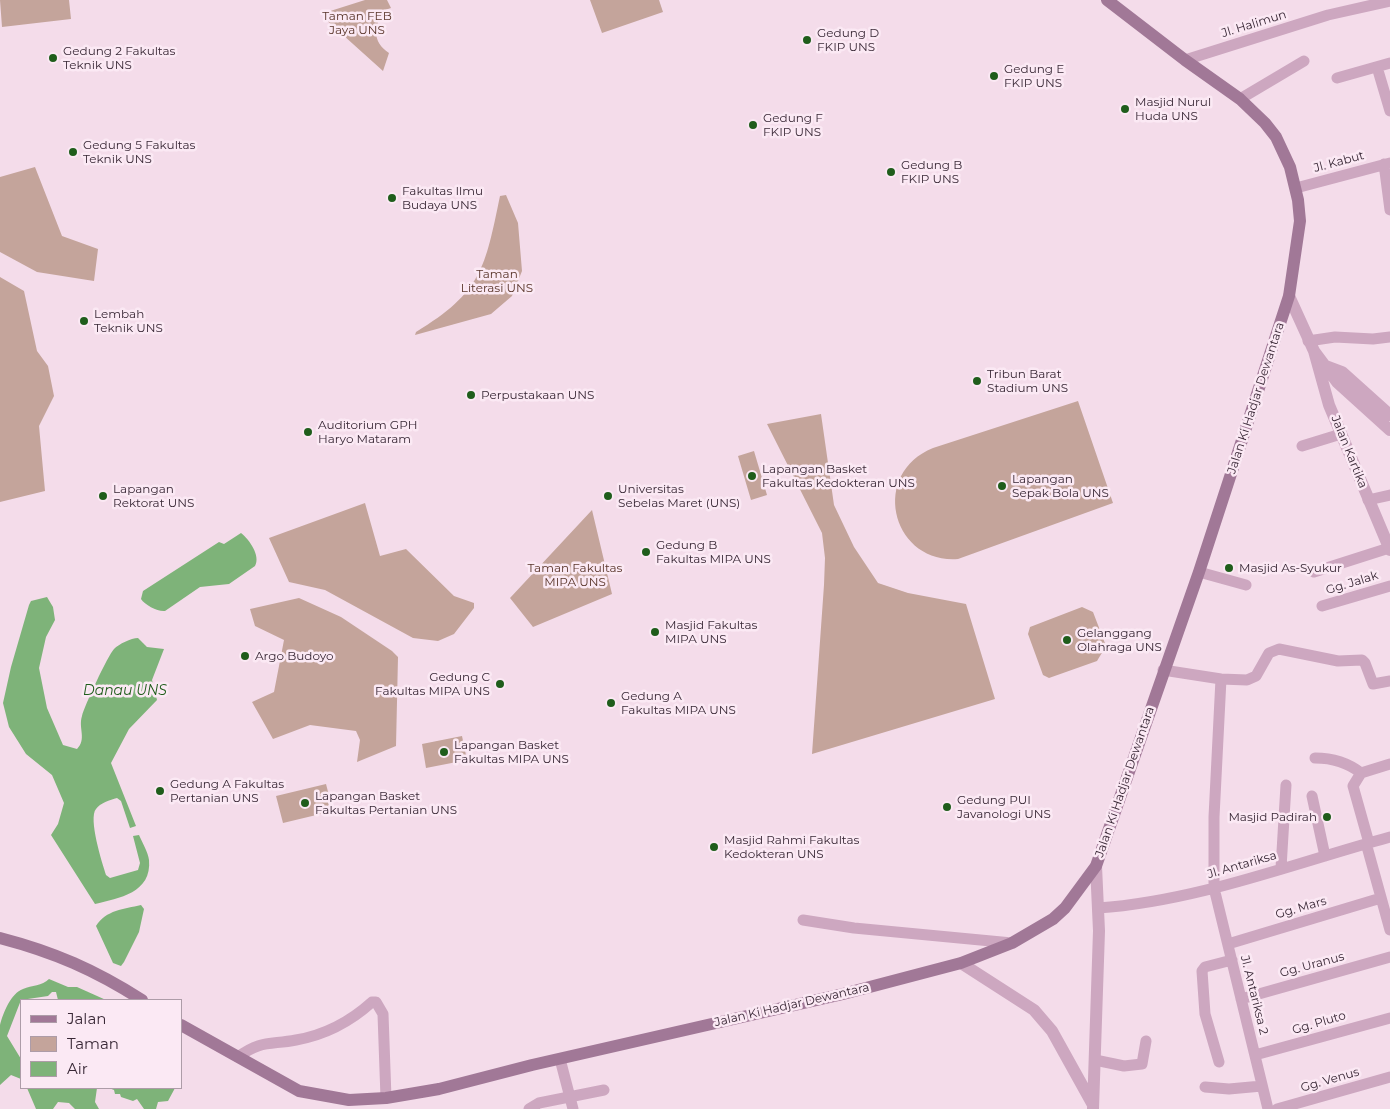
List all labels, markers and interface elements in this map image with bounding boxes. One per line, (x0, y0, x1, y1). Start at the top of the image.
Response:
street label: Jl. Halimun (1220, 7, 1288, 41)
park label: Taman FEB Jaya UNS (322, 9, 392, 37)
place label: Gedung D FKIP UNS (817, 26, 879, 54)
marker: Gedung D FKIP UNS (801, 34, 813, 46)
place label: Gedung 2 Fakultas Teknik UNS (63, 44, 175, 72)
marker: Gedung 2 Fakultas Teknik UNS (47, 52, 59, 64)
place label: Gedung E FKIP UNS (1004, 62, 1064, 90)
marker: Gedung E FKIP UNS (988, 70, 1000, 82)
place label: Masjid Nurul Huda UNS (1135, 95, 1211, 123)
marker: Masjid Nurul Huda UNS (1119, 103, 1131, 115)
place label: Gedung F FKIP UNS (763, 111, 823, 139)
marker: Gedung F FKIP UNS (747, 119, 759, 131)
place label: Gedung 5 Fakultas Teknik UNS (83, 138, 195, 166)
marker: Gedung 5 Fakultas Teknik UNS (67, 146, 79, 158)
street label: Jl. Kabut (1312, 148, 1366, 176)
place label: Gedung B FKIP UNS (901, 158, 962, 186)
marker: Gedung B FKIP UNS (885, 166, 897, 178)
place label: Fakultas Ilmu Budaya UNS (402, 184, 483, 212)
marker: Fakultas Ilmu Budaya UNS (386, 192, 398, 204)
park label: Taman Literasi UNS (461, 267, 533, 295)
place label: Lembah Teknik UNS (94, 307, 163, 335)
marker: Lembah Teknik UNS (78, 315, 90, 327)
street label: Jalan Ki Hadjar Dewantara (1225, 320, 1287, 476)
place label: Tribun Barat Stadium UNS (987, 367, 1068, 395)
marker: Tribun Barat Stadium UNS (971, 375, 983, 387)
place label: Perpustakaan UNS (481, 388, 594, 402)
marker: Perpustakaan UNS (465, 389, 477, 401)
street label: Jalan Kartika (1328, 413, 1370, 491)
place label: Auditorium GPH Haryo Mataram (318, 418, 417, 446)
marker: Auditorium GPH Haryo Mataram (302, 426, 314, 438)
place label: Lapangan Basket Fakultas Kedokteran UNS (762, 462, 915, 490)
marker: Lapangan Basket Fakultas Kedokteran UNS (746, 470, 758, 482)
place label: Lapangan Sepak Bola UNS (1012, 472, 1109, 500)
marker: Lapangan Sepak Bola UNS (996, 480, 1008, 492)
place label: Lapangan Rektorat UNS (113, 482, 194, 510)
place label: Universitas Sebelas Maret (UNS) (618, 482, 740, 510)
marker: Lapangan Rektorat UNS (97, 490, 109, 502)
marker: Universitas Sebelas Maret (UNS) (602, 490, 614, 502)
place label: Gedung B Fakultas MIPA UNS (656, 538, 771, 566)
marker: Gedung B Fakultas MIPA UNS (640, 546, 652, 558)
park label: Taman Fakultas MIPA UNS (528, 561, 622, 589)
place label: Masjid As-Syukur (1239, 561, 1342, 575)
marker: Masjid As-Syukur (1223, 562, 1235, 574)
street label: Gg. Jalak (1324, 568, 1380, 598)
place label: Masjid Fakultas MIPA UNS (665, 618, 757, 646)
marker: Masjid Fakultas MIPA UNS (649, 626, 661, 638)
place label: Gelanggang Olahraga UNS (1077, 626, 1162, 654)
marker: Gelanggang Olahraga UNS (1061, 634, 1073, 646)
place label: Argo Budoyo (255, 649, 334, 663)
marker: Argo Budoyo (239, 650, 251, 662)
place label: Gedung C Fakultas MIPA UNS (375, 670, 490, 698)
marker: Gedung C Fakultas MIPA UNS (494, 678, 506, 690)
water label: Danau UNS (83, 683, 167, 699)
place label: Gedung A Fakultas MIPA UNS (621, 689, 736, 717)
marker: Gedung A Fakultas MIPA UNS (605, 697, 617, 709)
street label: Jalan Ki Hadjar Dewantara (1092, 705, 1158, 859)
place label: Lapangan Basket Fakultas MIPA UNS (454, 738, 569, 766)
marker: Lapangan Basket Fakultas MIPA UNS (438, 746, 450, 758)
place label: Gedung A Fakultas Pertanian UNS (170, 777, 284, 805)
marker: Gedung A Fakultas Pertanian UNS (154, 785, 166, 797)
place label: Lapangan Basket Fakultas Pertanian UNS (315, 789, 457, 817)
place label: Gedung PUI Javanologi UNS (957, 793, 1051, 821)
marker: Lapangan Basket Fakultas Pertanian UNS (299, 797, 311, 809)
marker: Gedung PUI Javanologi UNS (941, 801, 953, 813)
place label: Masjid Padirah (1228, 810, 1317, 824)
marker: Masjid Padirah (1321, 811, 1333, 823)
place label: Masjid Rahmi Fakultas Kedokteran UNS (724, 833, 859, 861)
marker: Masjid Rahmi Fakultas Kedokteran UNS (708, 841, 720, 853)
street label: Jl. Antariksa (1206, 848, 1278, 882)
street label: Gg. Mars (1274, 894, 1328, 922)
street label: Gg. Uranus (1278, 949, 1346, 981)
street label: Jl. Antariksa 2 (1237, 954, 1271, 1036)
street label: Jalan Ki Hadjar Dewantara (713, 980, 871, 1030)
legend (20, 999, 182, 1089)
street label: Gg. Pluto (1290, 1008, 1348, 1038)
text: Jalan (67, 1009, 106, 1028)
text: Taman (67, 1034, 119, 1053)
text: Air (67, 1059, 88, 1078)
street label: Gg. Venus (1299, 1065, 1361, 1095)

